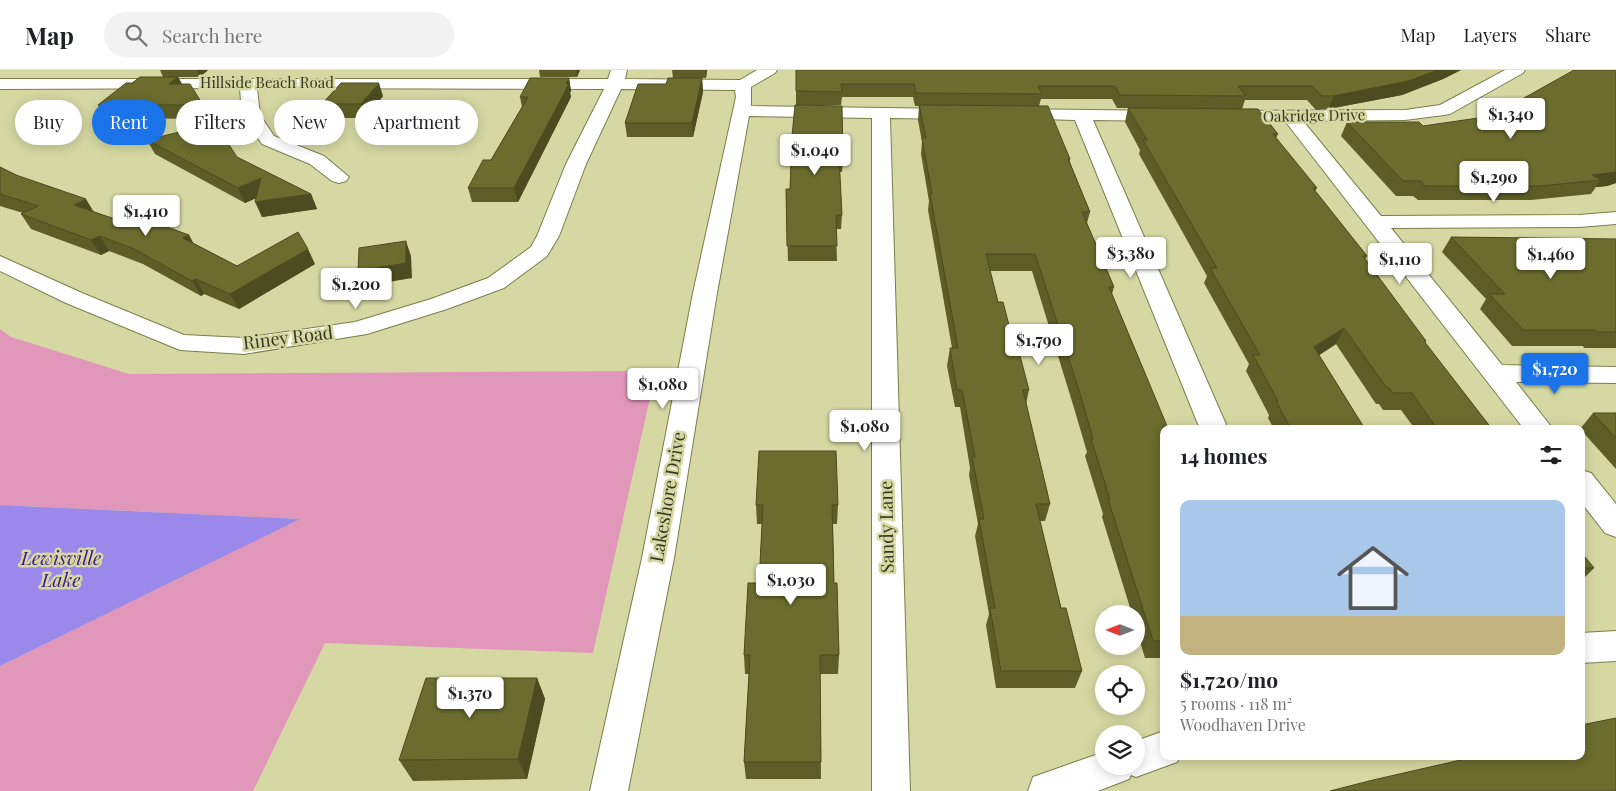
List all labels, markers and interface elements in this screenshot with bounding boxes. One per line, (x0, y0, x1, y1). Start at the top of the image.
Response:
search box (104, 12, 454, 57)
text: Map (25, 19, 74, 51)
icon: search (122, 21, 150, 49)
text: Search here (162, 22, 262, 48)
text: Map (1400, 23, 1435, 47)
text: Layers (1463, 23, 1517, 47)
text: Share (1545, 23, 1591, 47)
street label: Hillside Beach Road (200, 72, 334, 92)
pin: $1,340 (1470, 98, 1552, 140)
chip: Buy (15, 100, 82, 145)
chip: Rent (92, 100, 166, 145)
chip: Filters (176, 100, 264, 145)
chip: New (274, 100, 345, 145)
chip: Apartment (355, 100, 478, 145)
text: $1,340 (1488, 103, 1534, 124)
street label: Oakridge Drive (1263, 104, 1365, 126)
pin: $1,040 (774, 134, 856, 176)
text: $1,040 (791, 139, 839, 160)
pin: $1,290 (1453, 160, 1535, 203)
text: $1,290 (1470, 166, 1518, 187)
pin: $1,410 (105, 194, 187, 237)
text: $1,410 (124, 200, 168, 221)
pin: $3,380 (1090, 236, 1172, 279)
pin: $1,460 (1510, 238, 1592, 280)
text: $3,380 (1107, 242, 1155, 263)
pin: $1,110 (1359, 242, 1441, 285)
text: $1,460 (1527, 243, 1575, 264)
text: $1,110 (1379, 248, 1421, 269)
pin: $1,200 (315, 268, 397, 310)
text: $1,200 (332, 273, 380, 294)
street label: Riney Road (241, 320, 335, 354)
pin: $1,790 (998, 324, 1080, 366)
text: $1,790 (1016, 329, 1062, 350)
pin: $1,720 (1514, 352, 1596, 395)
text: $1,720 (1532, 358, 1578, 379)
pin: $1,080 (622, 368, 704, 410)
text: $1,080 (638, 373, 688, 394)
pin: $1,080 (824, 410, 906, 452)
text: $1,080 (840, 415, 890, 436)
street label: Lakeshore Drive (644, 430, 690, 564)
text: 14 homes (1180, 441, 1267, 469)
icon: filters (1537, 441, 1565, 469)
street label: Sandy Lane (873, 481, 899, 573)
icon: home (1328, 533, 1418, 623)
water label: Lewisville Lake (20, 544, 101, 592)
pin: $1,030 (750, 564, 832, 606)
text: $1,030 (767, 569, 815, 590)
north arrow (1095, 605, 1145, 655)
map controls (1095, 605, 1145, 775)
button: locate (1095, 665, 1145, 715)
text: $1,720/mo (1180, 665, 1278, 693)
pin: $1,370 (429, 676, 511, 719)
text: $1,370 (448, 682, 492, 703)
text: 5 rooms · 118 m² (1180, 693, 1292, 714)
text: Woodhaven Drive (1180, 714, 1306, 735)
button: layers (1095, 725, 1145, 775)

